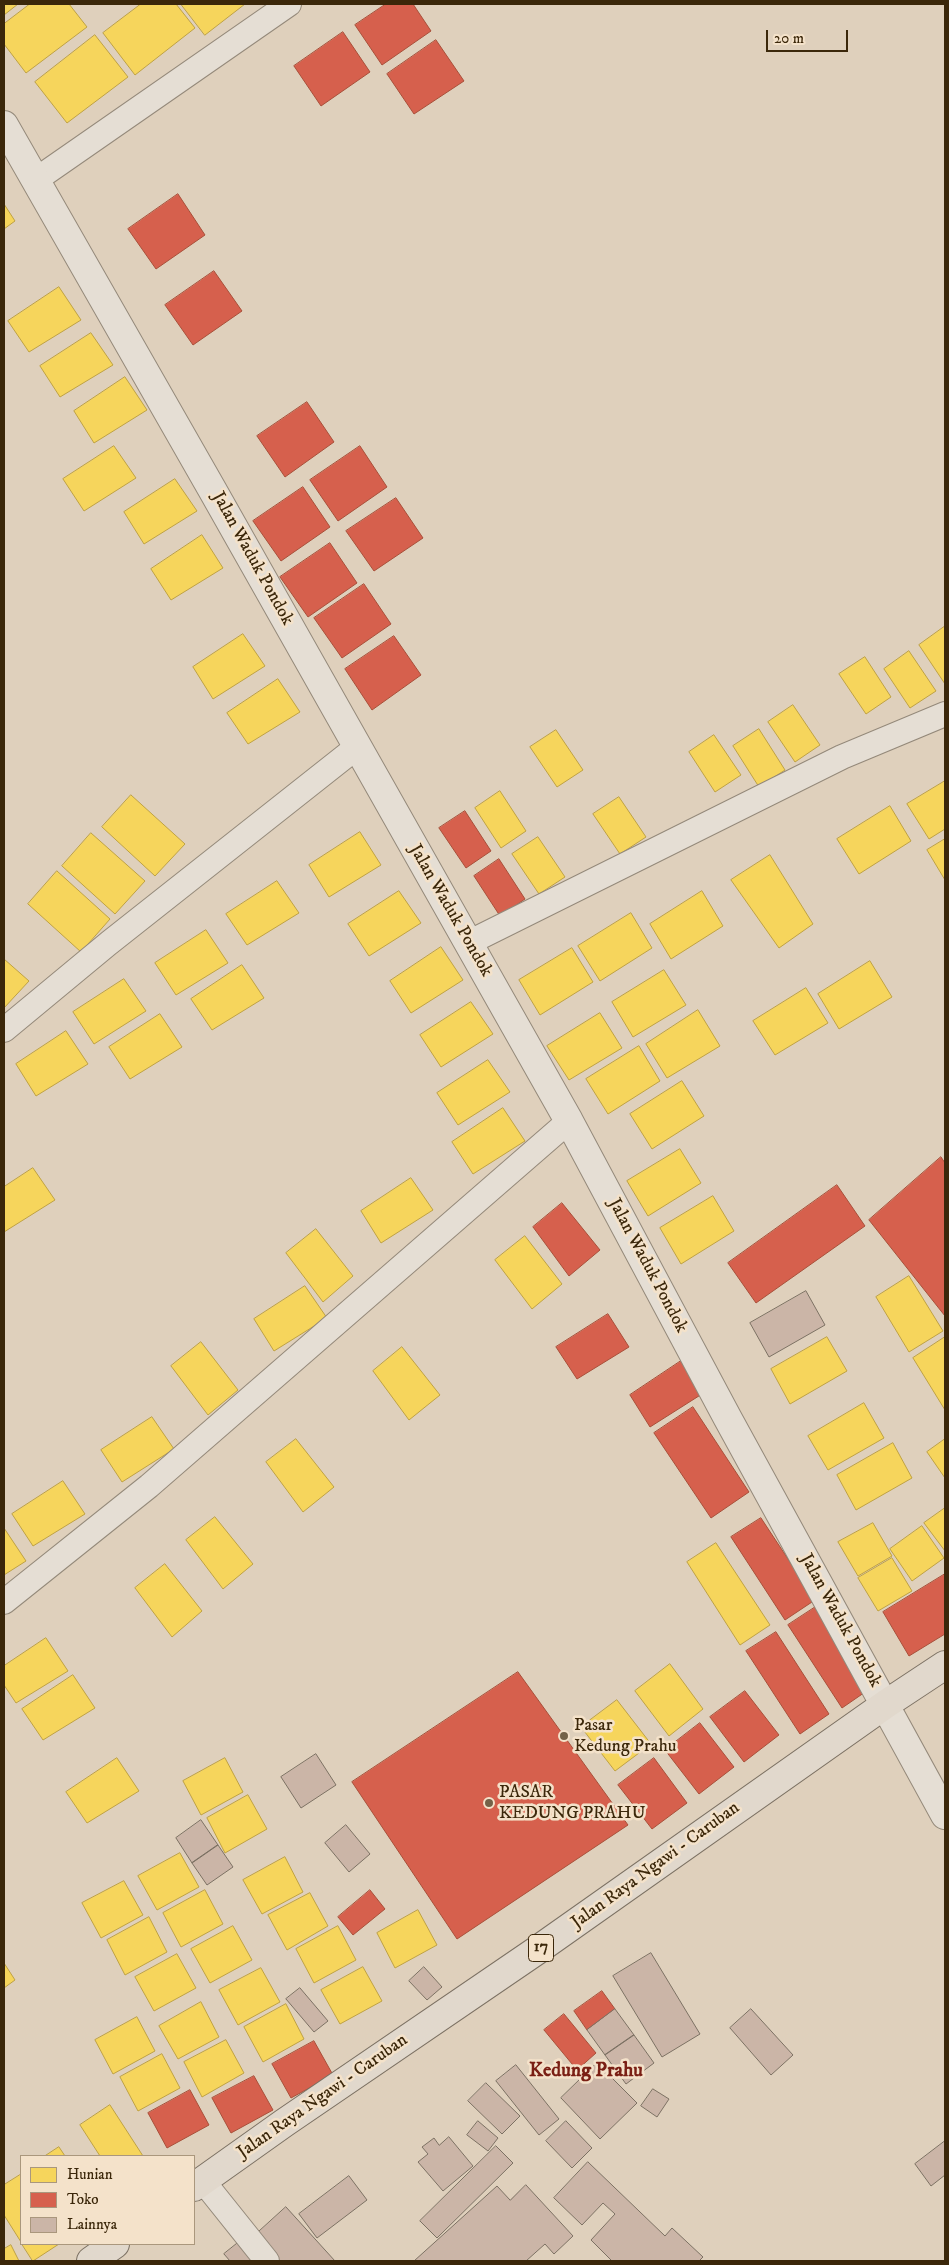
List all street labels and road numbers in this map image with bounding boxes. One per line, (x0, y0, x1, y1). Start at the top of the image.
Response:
street label: Jalan Waduk Pondok (206, 489, 298, 629)
street label: Jalan Waduk Pondok (403, 841, 497, 981)
street label: Jalan Waduk Pondok (602, 1195, 692, 1337)
street label: Jalan Waduk Pondok (794, 1551, 886, 1691)
street label: Jalan Raya Ngawi - Caruban (568, 1798, 744, 1934)
road number: 17 (528, 1935, 554, 1962)
street label: Jalan Raya Ngawi - Caruban (234, 2030, 412, 2164)

